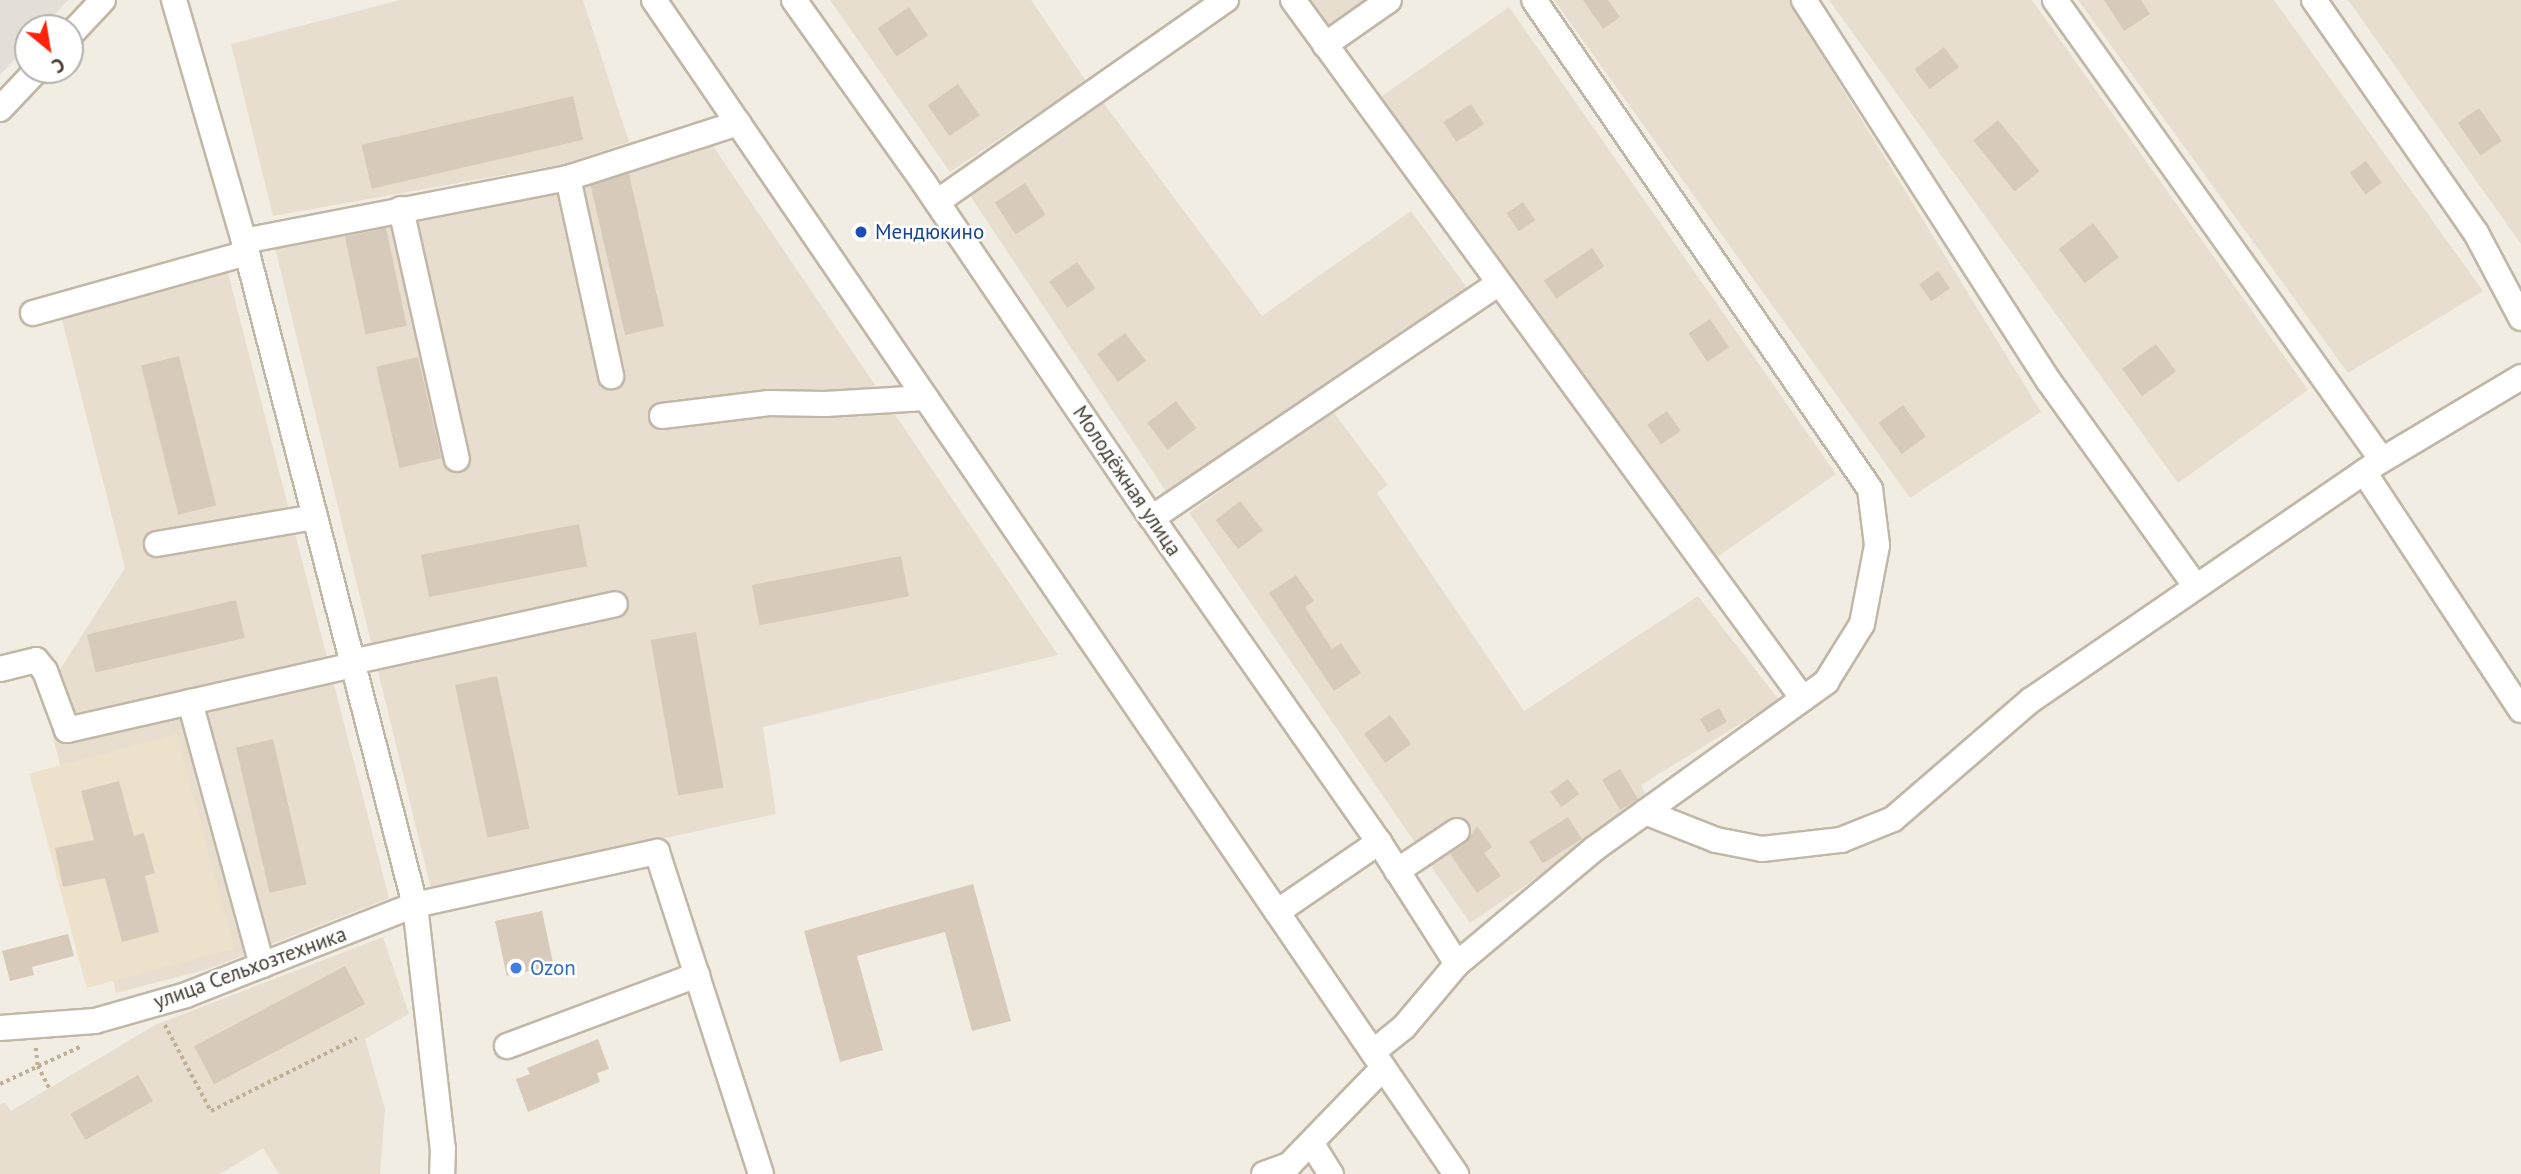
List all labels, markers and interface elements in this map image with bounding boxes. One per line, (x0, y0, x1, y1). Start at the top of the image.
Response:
north arrow (14, 14, 84, 84)
text: С (48, 52, 69, 79)
place label: Мендюкино (875, 219, 984, 245)
marker: Мендюкино (853, 224, 869, 240)
street label: Молодёжная улица (1067, 401, 1187, 561)
street label: улица Сельхозтехника (150, 921, 350, 1015)
place label: Ozon (530, 955, 576, 981)
marker: Ozon (508, 960, 524, 976)

